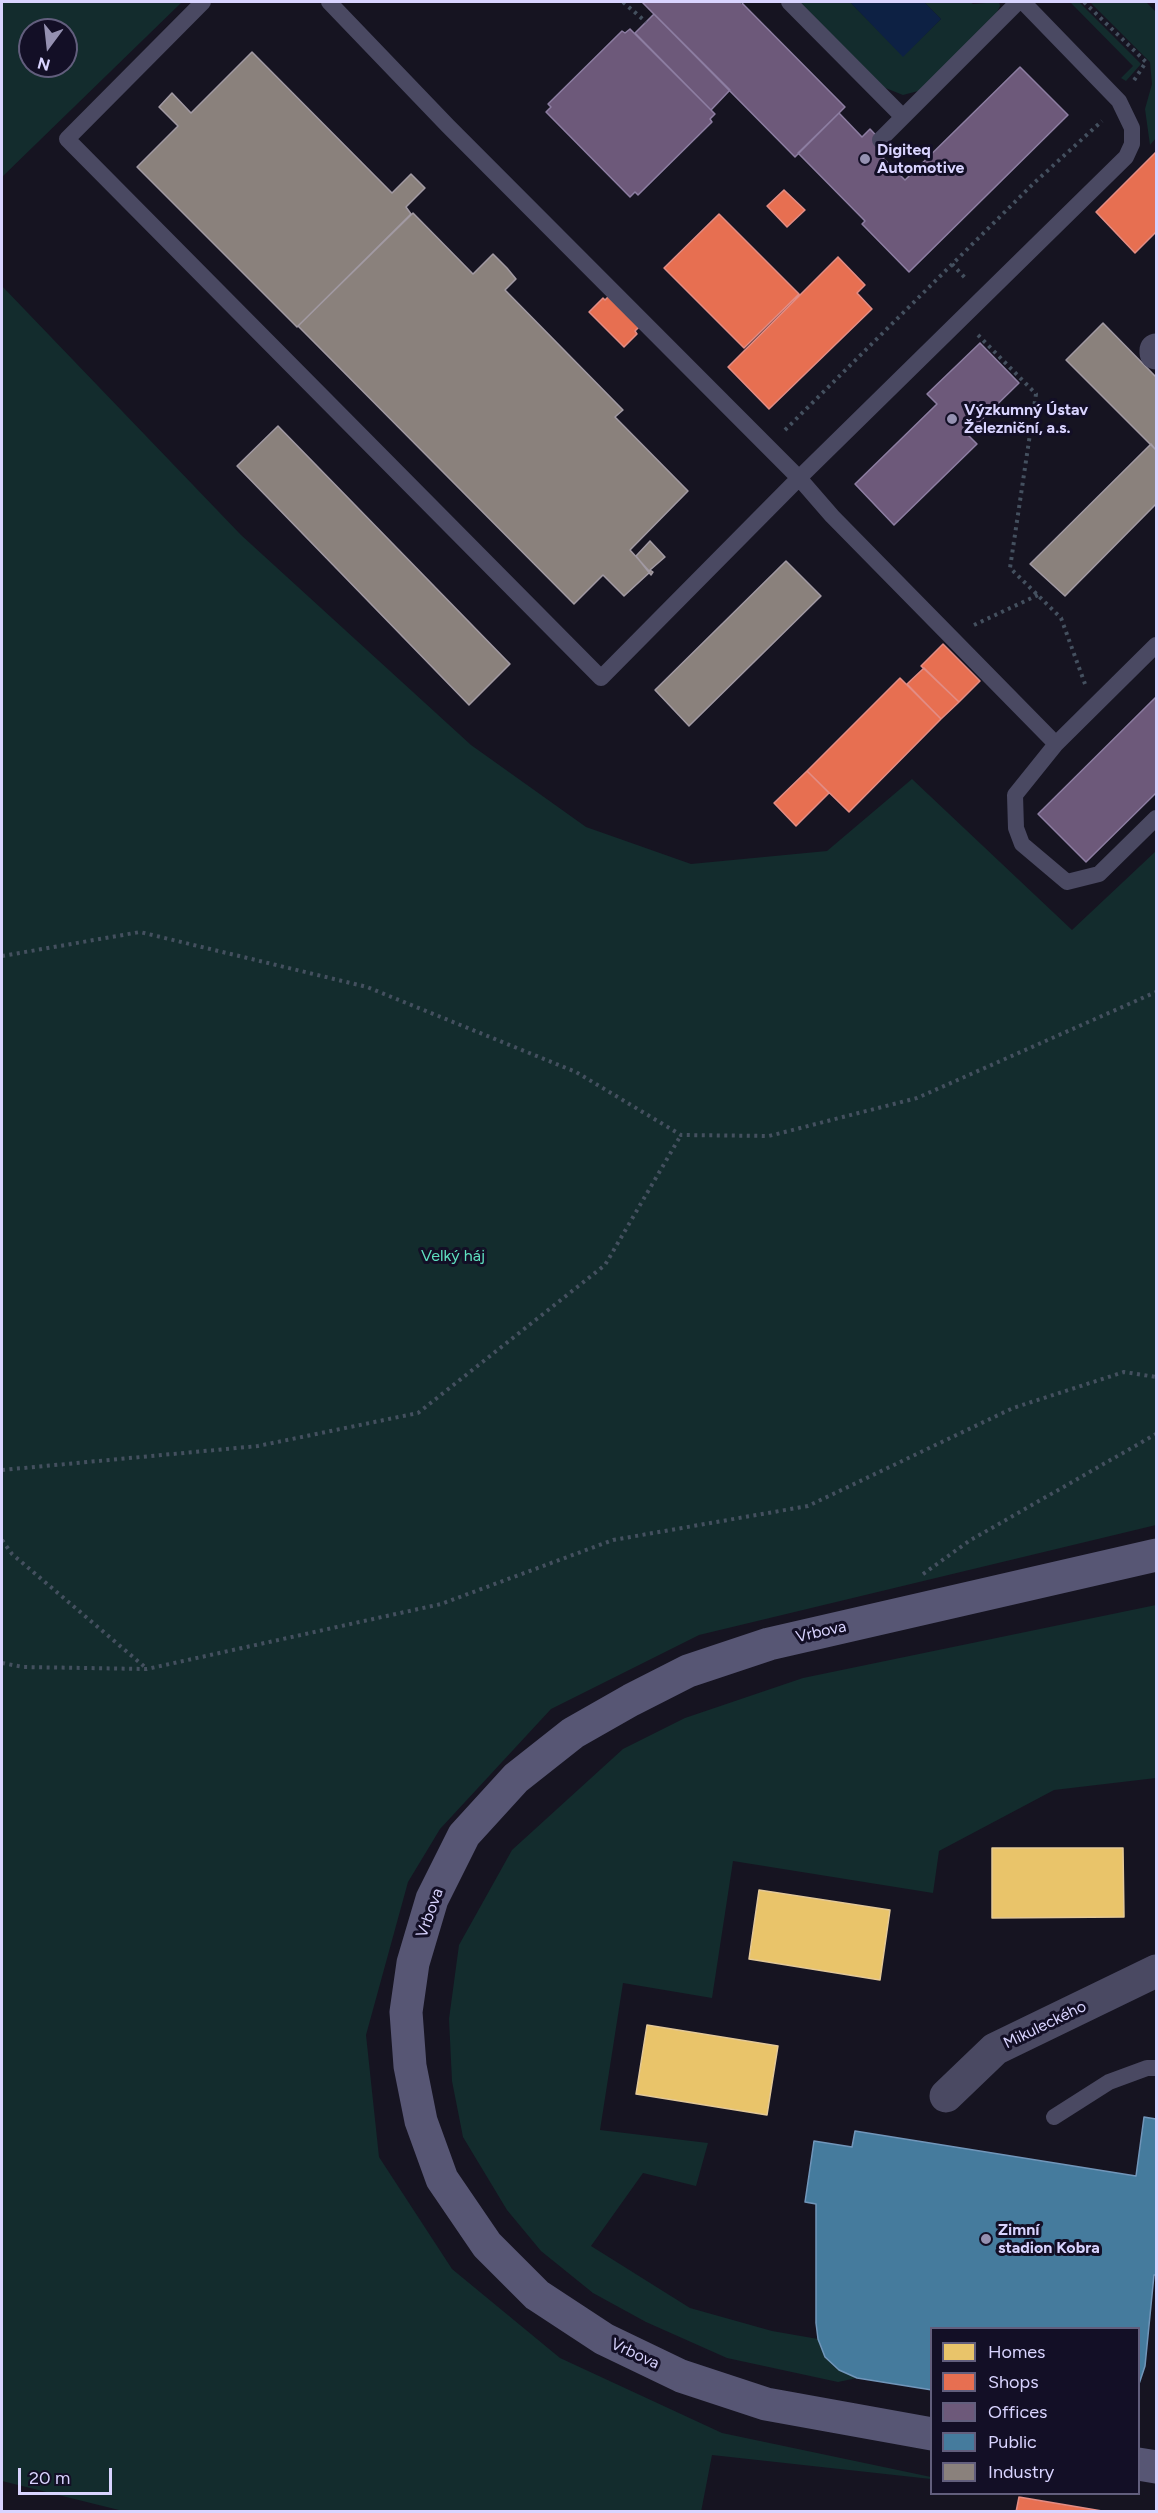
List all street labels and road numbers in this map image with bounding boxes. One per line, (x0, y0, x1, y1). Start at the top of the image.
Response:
street label: Vrbova (794, 1617, 848, 1647)
street label: Vrbova (412, 1886, 448, 1940)
street label: Mikuleckého (1001, 1997, 1089, 2053)
street label: Vrbova (608, 2334, 662, 2374)

